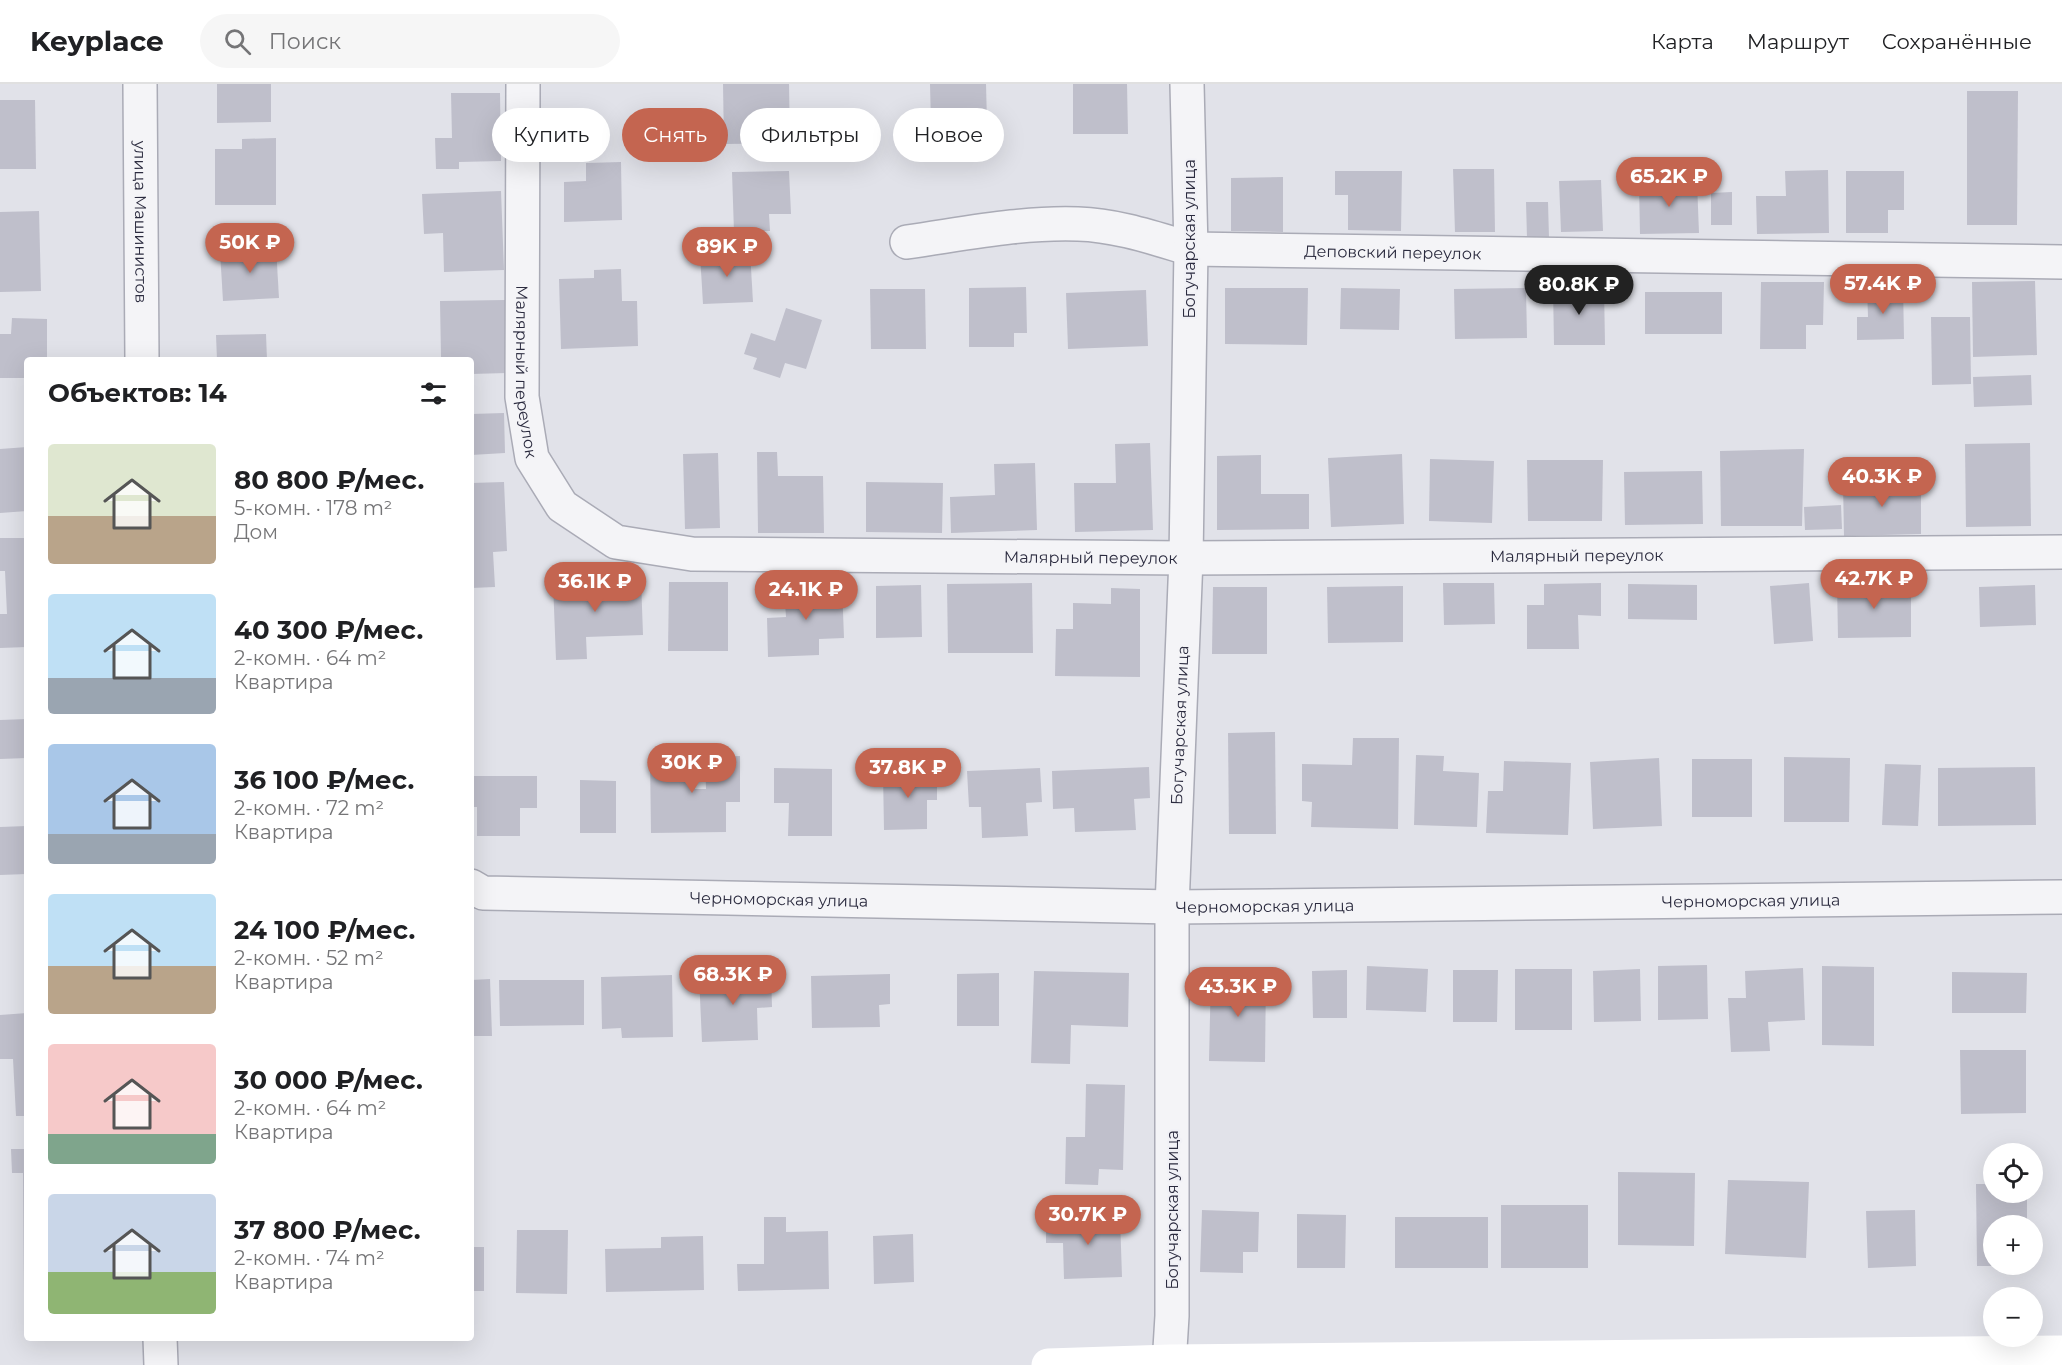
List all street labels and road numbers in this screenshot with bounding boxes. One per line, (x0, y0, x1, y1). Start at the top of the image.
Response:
street label: улица Машинистов (130, 140, 151, 303)
street label: Богучарская улица (1180, 159, 1199, 319)
street label: Деповский переулок (1304, 242, 1482, 263)
street label: Малярный переулок (512, 285, 541, 460)
street label: Малярный переулок (1490, 546, 1664, 566)
street label: Малярный переулок (1004, 548, 1178, 568)
street label: Богучарская улица (1167, 645, 1192, 805)
street label: Черноморская улица (690, 888, 868, 911)
street label: Черноморская улица (1662, 890, 1840, 911)
street label: Черноморская улица (1176, 896, 1354, 917)
street label: Богучарская улица (1163, 1130, 1182, 1290)

